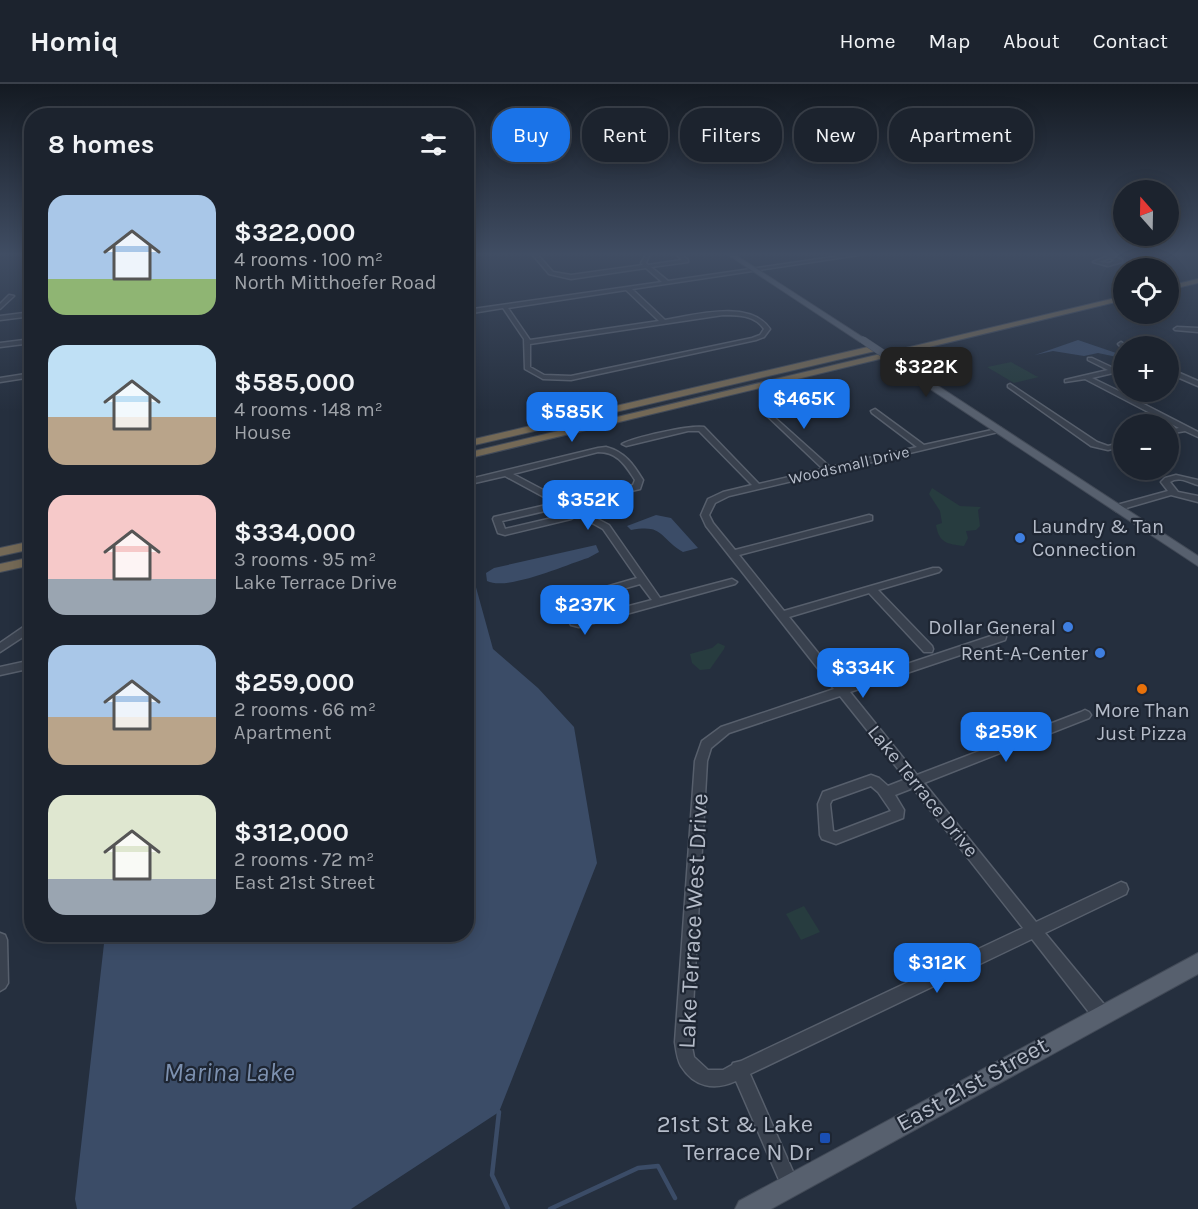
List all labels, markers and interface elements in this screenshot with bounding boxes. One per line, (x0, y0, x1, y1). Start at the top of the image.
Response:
text: Homiq (30, 25, 118, 58)
text: Home (840, 29, 896, 53)
text: Map (929, 29, 970, 53)
text: About (1003, 29, 1060, 53)
text: Contact (1093, 29, 1168, 53)
chip: Buy (492, 108, 570, 162)
chip: Rent (582, 108, 668, 162)
chip: Filters (680, 108, 782, 162)
chip: New (794, 108, 877, 162)
chip: Apartment (889, 108, 1033, 162)
icon: filters (417, 128, 450, 161)
text: 8 homes (48, 129, 154, 160)
north arrow (1113, 180, 1179, 246)
map controls (1113, 180, 1179, 480)
text: $322,000 (234, 217, 355, 248)
icon: home (96, 219, 168, 291)
text: 4 rooms · 100 m² (234, 248, 383, 271)
button: locate (1113, 258, 1179, 324)
text: North Mitthoefer Road (234, 271, 437, 294)
button: + (1113, 336, 1179, 402)
pin: $322K (884, 347, 968, 398)
text: $322K (894, 355, 958, 378)
text: $585,000 (234, 367, 355, 398)
icon: home (96, 369, 168, 441)
pin: $465K (762, 379, 846, 430)
text: $465K (773, 387, 835, 410)
pin: $585K (530, 392, 614, 443)
text: 4 rooms · 148 m² (234, 398, 383, 421)
text: $585K (540, 400, 604, 423)
button: − (1113, 414, 1179, 480)
text: House (234, 421, 291, 444)
street label: Woodsmall Drive (787, 442, 911, 488)
pin: $352K (546, 480, 630, 531)
text: $352K (556, 488, 620, 511)
place label: Laundry & Tan Connection (1032, 515, 1164, 561)
text: $334,000 (234, 517, 356, 548)
icon: home (96, 519, 168, 591)
marker: Laundry & Tan Connection (1013, 531, 1027, 545)
text: 3 rooms · 95 m² (234, 548, 376, 571)
text: Lake Terrace Drive (234, 571, 397, 594)
pin: $237K (543, 585, 627, 636)
text: $237K (554, 593, 616, 616)
place label: Dollar General (928, 616, 1056, 639)
marker: Dollar General (1061, 620, 1075, 634)
place label: Rent-A-Center (961, 642, 1089, 665)
marker: Rent-A-Center (1093, 646, 1107, 660)
pin: $334K (821, 648, 905, 699)
text: $334K (831, 656, 895, 679)
text: $259,000 (234, 667, 355, 698)
icon: home (96, 669, 168, 741)
marker: More Than Just Pizza (1135, 682, 1149, 696)
text: 2 rooms · 66 m² (234, 698, 376, 721)
place label: More Than Just Pizza (1094, 699, 1190, 745)
pin: $259K (964, 712, 1048, 763)
street label: Lake Terrace Drive (863, 720, 983, 862)
text: $259K (975, 720, 1037, 743)
text: Apartment (234, 721, 332, 744)
street label: Lake Terrace West Drive (672, 792, 714, 1050)
text: $312,000 (234, 817, 349, 848)
icon: home (96, 819, 168, 891)
text: 2 rooms · 72 m² (234, 848, 374, 871)
text: East 21st Street (234, 871, 375, 894)
pin: $312K (895, 943, 979, 994)
text: $312K (908, 951, 966, 974)
street label: East 21st Street (891, 1031, 1053, 1137)
water label: Marina Lake (164, 1057, 294, 1088)
place label: 21st St & Lake Terrace N Dr (657, 1110, 813, 1166)
marker: 21st St & Lake Terrace N Dr (818, 1131, 832, 1145)

